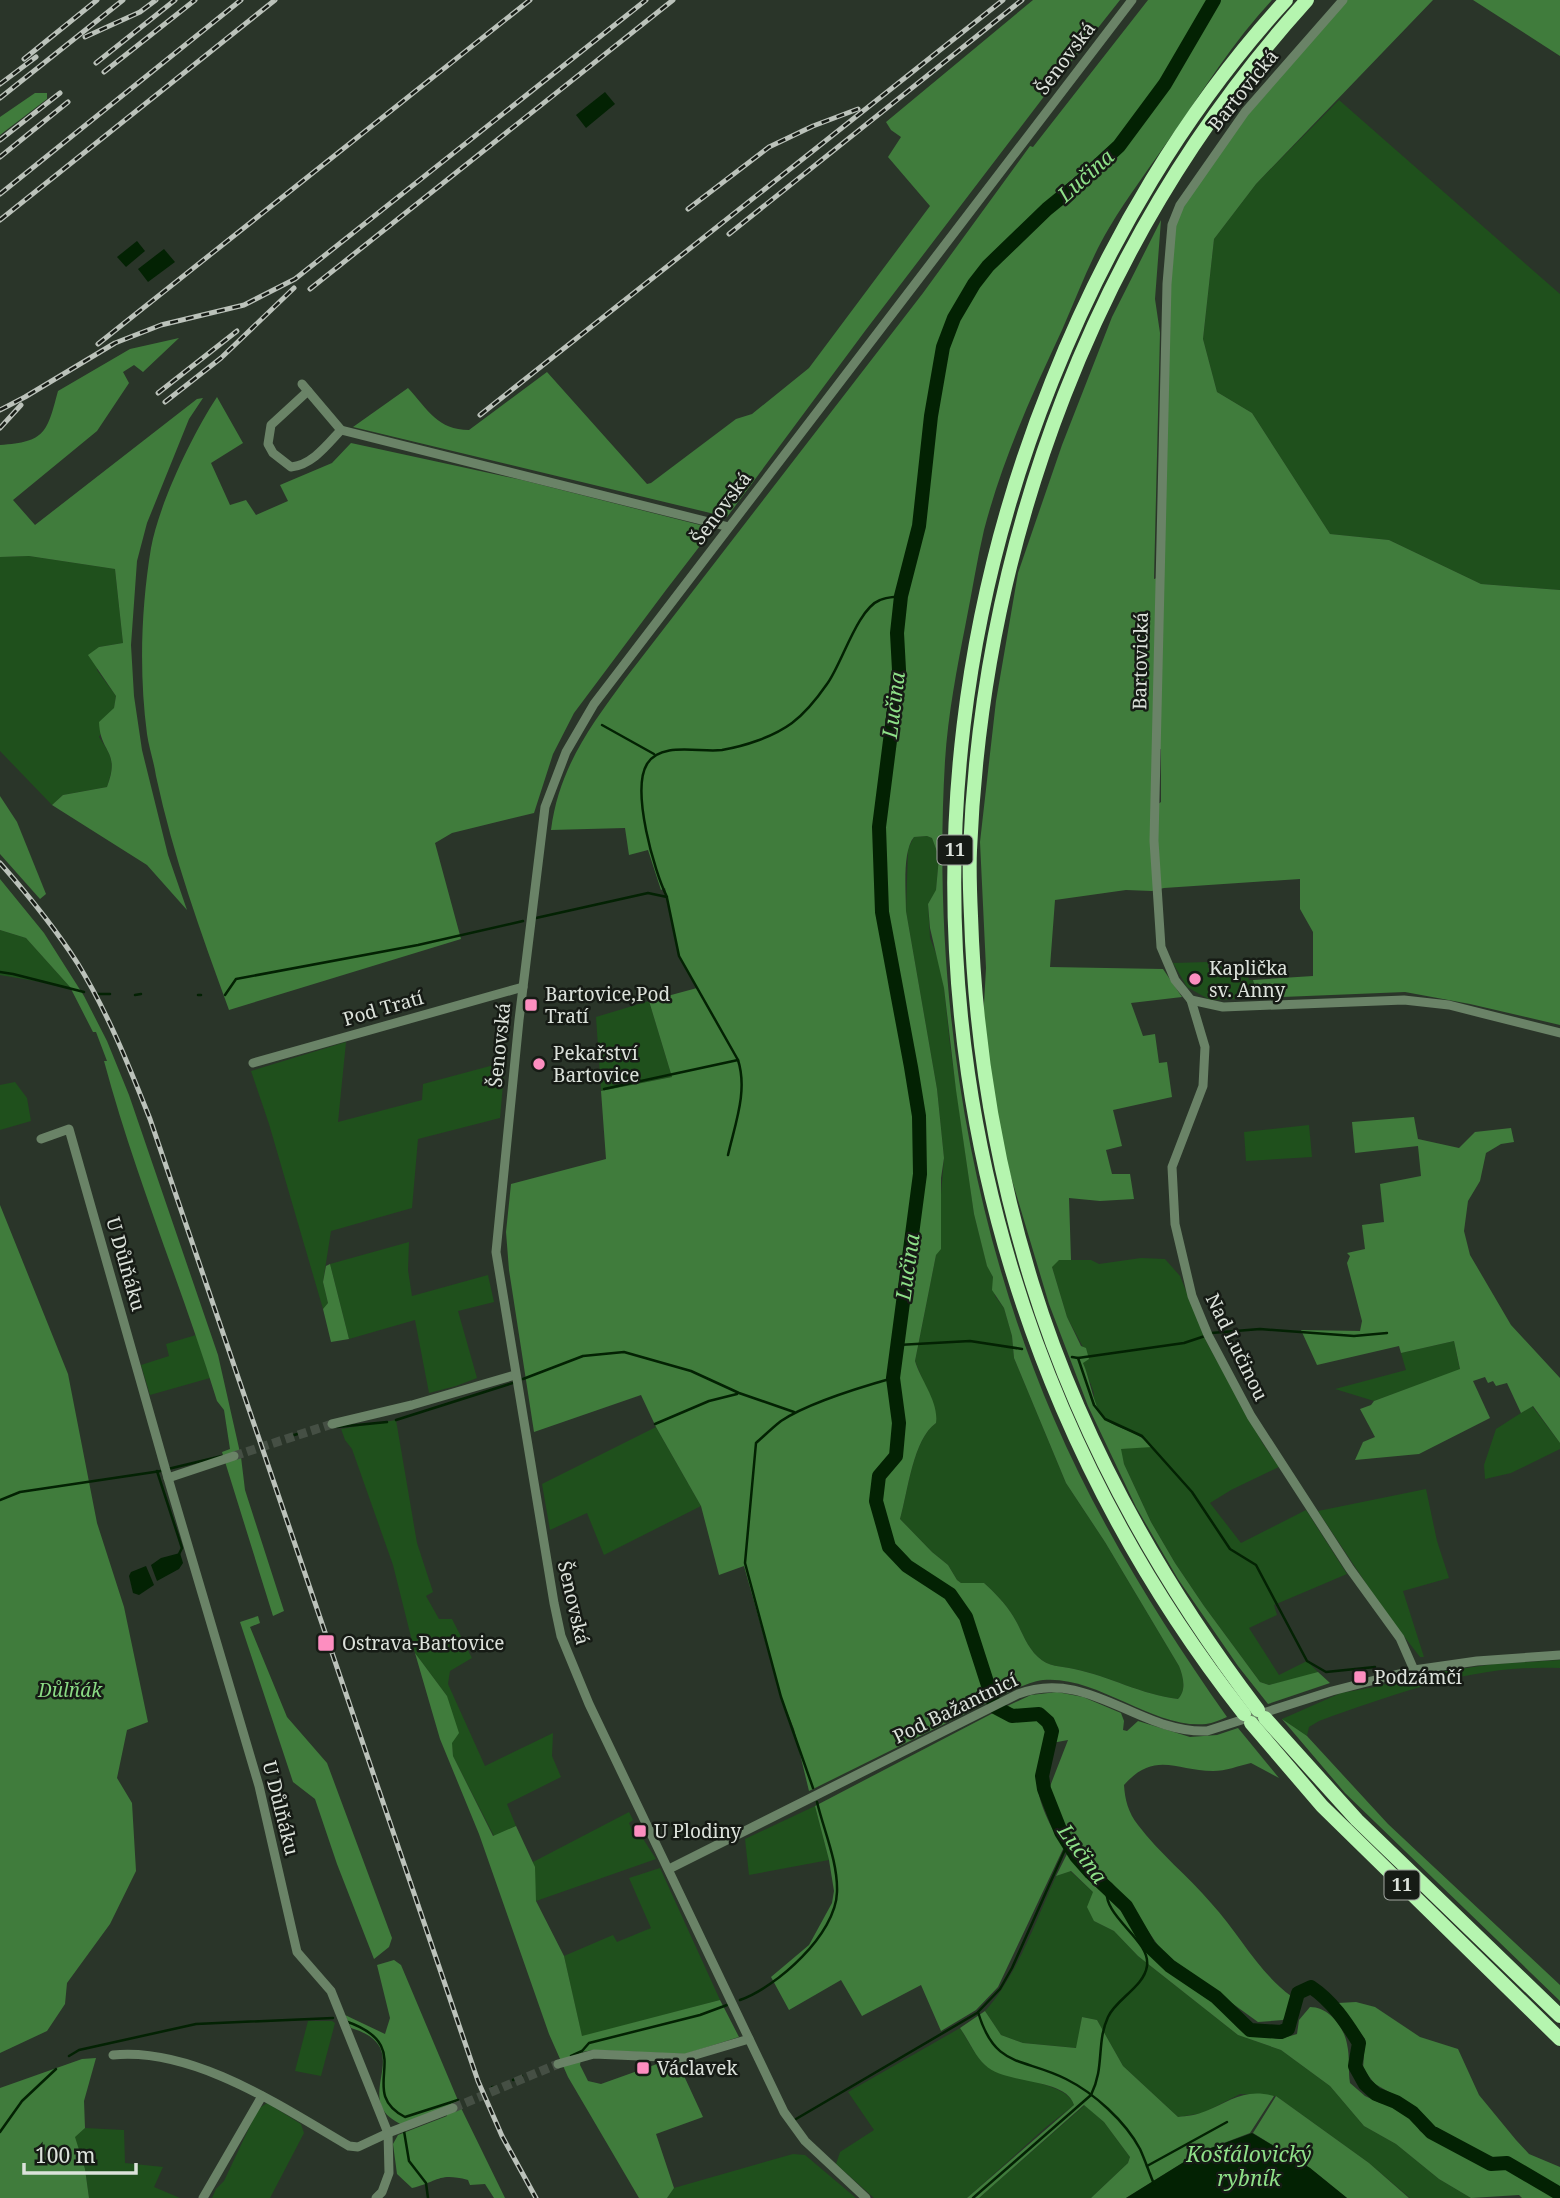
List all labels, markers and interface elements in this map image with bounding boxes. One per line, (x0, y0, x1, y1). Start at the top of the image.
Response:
street label: Šenovská (1029, 16, 1101, 100)
street label: Bartovická (1202, 44, 1284, 136)
water label: Lučina (1050, 142, 1120, 209)
street label: Šenovská (685, 466, 757, 550)
street label: Bartovická (1126, 612, 1154, 710)
water label: Lučina (875, 669, 911, 741)
road number: 11 (937, 836, 972, 864)
place label: Kaplička sv. Anny (1209, 955, 1288, 1003)
marker: Kaplička sv. Anny (1187, 971, 1203, 987)
place label: Bartovice,Pod Tratí (545, 981, 671, 1029)
street label: Pod Tratí (340, 984, 426, 1032)
marker: Bartovice,Pod Tratí (523, 997, 539, 1013)
street label: Šenovská (482, 1001, 516, 1089)
place label: Pekařství Bartovice (553, 1040, 639, 1088)
marker: Pekařství Bartovice (531, 1056, 547, 1072)
street label: U Důlňáku (100, 1214, 152, 1314)
water label: Lučina (888, 1231, 926, 1303)
street label: Nad Lučinou (1200, 1289, 1274, 1405)
street label: Šenovská (552, 1559, 596, 1647)
place label: Ostrava-Bartovice (342, 1630, 505, 1656)
marker: Ostrava-Bartovice (316, 1633, 336, 1653)
place label: Podzámčí (1374, 1664, 1462, 1690)
street label: Pod Bažantnicí (889, 1667, 1021, 1749)
marker: Podzámčí (1352, 1669, 1368, 1685)
park label: Důlňák (37, 1677, 103, 1703)
street label: U Důlňáku (257, 1758, 305, 1858)
water label: Lučina (1051, 1817, 1114, 1889)
place label: U Plodiny (654, 1818, 742, 1844)
marker: U Plodiny (632, 1823, 648, 1839)
road number: 11 (1384, 1870, 1420, 1899)
place label: Václavek (657, 2055, 738, 2081)
marker: Václavek (635, 2060, 651, 2076)
scale bar (24, 2132, 136, 2176)
water label: Košťálovický rybník (1185, 2140, 1312, 2192)
text: 100 m (35, 2141, 96, 2169)

